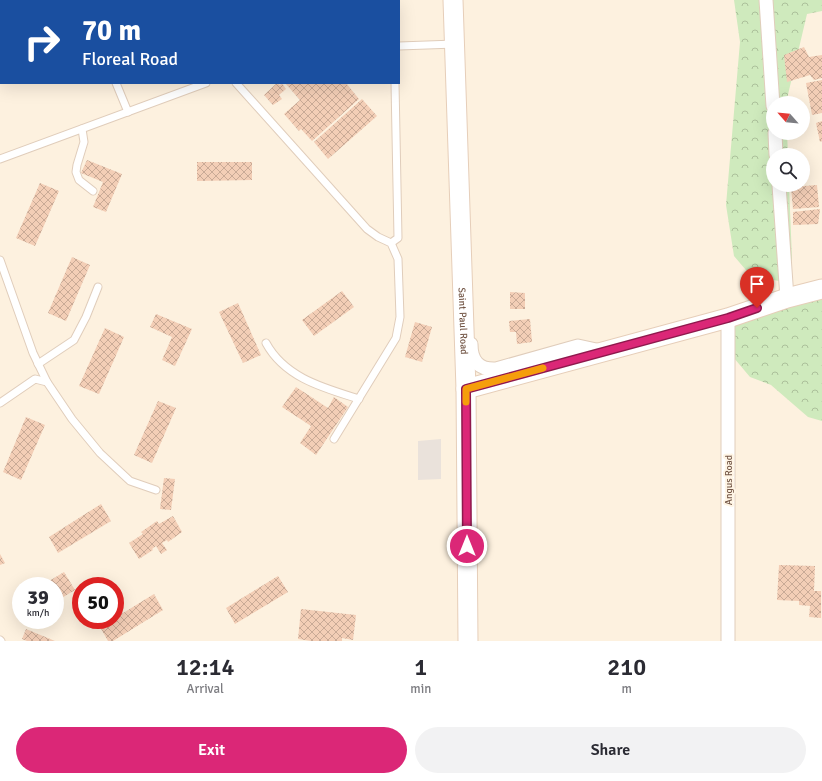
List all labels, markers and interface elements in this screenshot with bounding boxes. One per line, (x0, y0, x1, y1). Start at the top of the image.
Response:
text: 70 m (82, 14, 141, 48)
icon: right (16, 16, 68, 68)
text: Floreal Road (82, 48, 178, 70)
north arrow (766, 96, 810, 140)
map controls (766, 96, 810, 192)
button: search (766, 148, 810, 192)
pin (740, 267, 774, 308)
icon: arrive (746, 273, 768, 295)
street label: Saint Paul Road (456, 287, 470, 355)
street label: Angus Road (723, 455, 735, 505)
position arrow (446, 525, 488, 567)
speed limit sign: 50 (72, 577, 124, 629)
text: 39 (27, 585, 49, 610)
text: km/h (27, 607, 49, 619)
text: 12:14 (176, 652, 234, 682)
text: 1 (414, 652, 427, 682)
text: 210 (607, 652, 646, 682)
text: Arrival (186, 681, 224, 697)
text: min (410, 681, 431, 697)
text: m (621, 681, 632, 697)
button: Exit (16, 727, 407, 773)
button: Share (415, 727, 806, 773)

